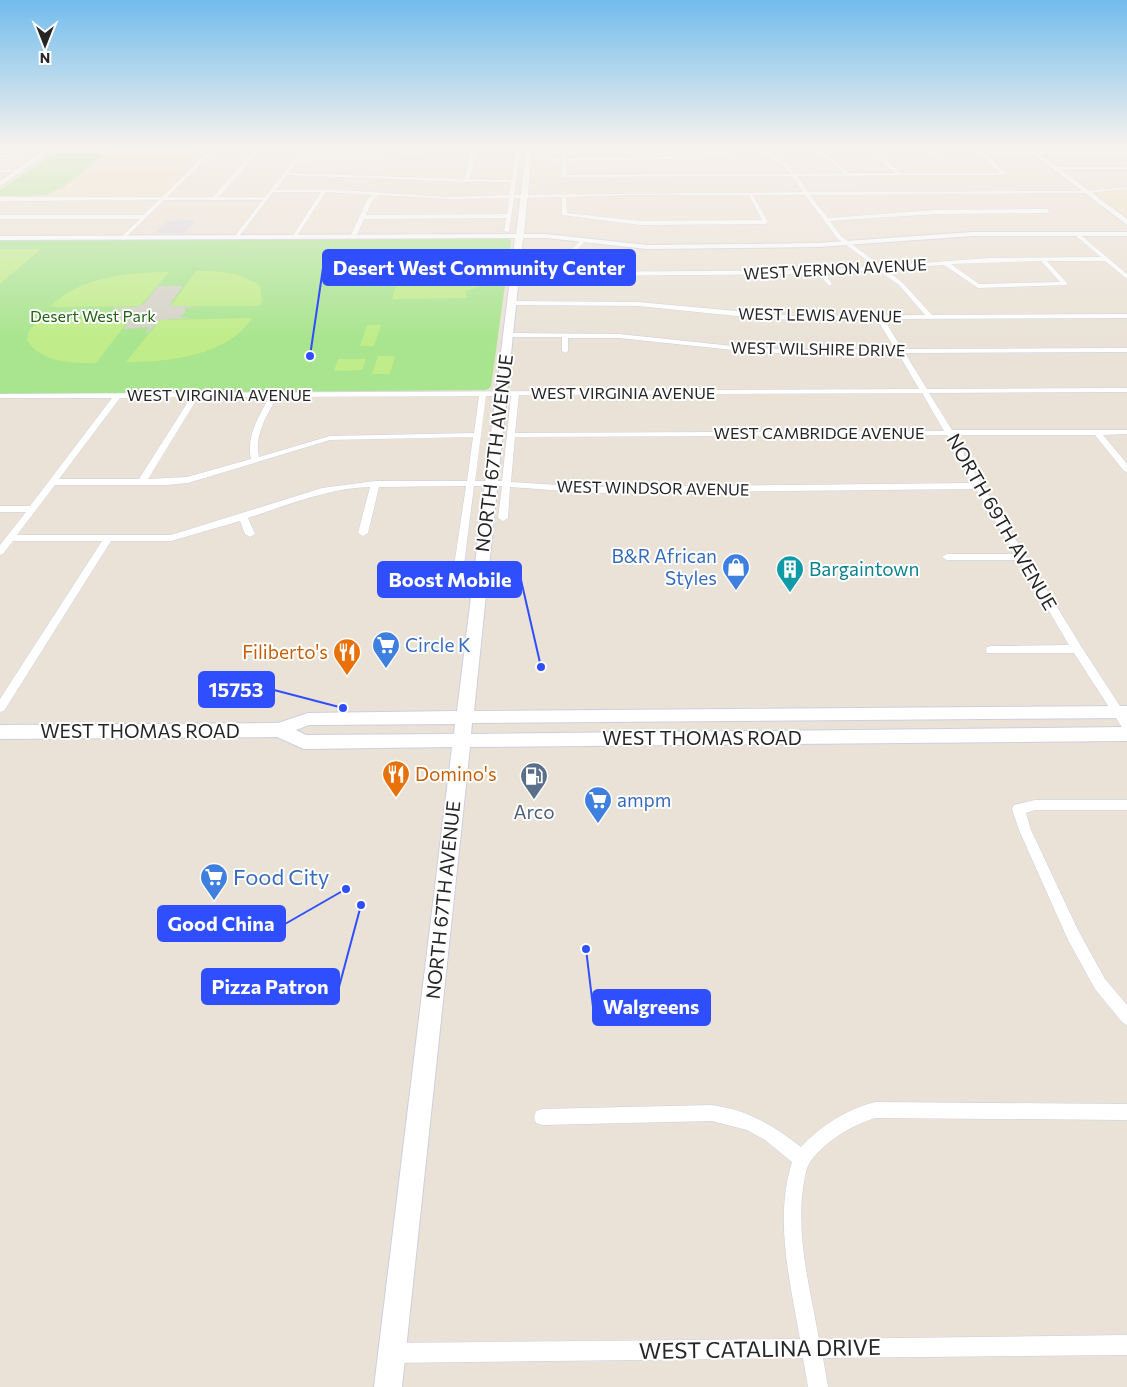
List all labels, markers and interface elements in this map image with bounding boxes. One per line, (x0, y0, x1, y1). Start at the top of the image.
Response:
north arrow (20, 20, 70, 70)
text: N (40, 50, 50, 67)
callout: Desert West Community Center (323, 250, 635, 285)
street label: WEST VERNON AVENUE (743, 254, 927, 283)
text: Desert West Community Center (333, 255, 625, 279)
street label: WEST LEWIS AVENUE (738, 304, 902, 325)
park label: Desert West Park (30, 306, 156, 325)
street label: WEST WILSHIRE DRIVE (730, 337, 906, 360)
street label: NORTH 67TH AVENUE (470, 353, 517, 553)
street label: WEST VIRGINIA AVENUE (531, 383, 715, 402)
street label: WEST VIRGINIA AVENUE (127, 385, 311, 404)
street label: WEST CAMBRIDGE AVENUE (714, 423, 924, 442)
street label: NORTH 69TH AVENUE (942, 429, 1062, 614)
street label: WEST WINDSOR AVENUE (556, 476, 750, 499)
place label: B&R African Styles (611, 544, 717, 589)
shop icon: B&R African Styles (721, 552, 751, 591)
building icon: Bargaintown (775, 554, 805, 593)
place label: Bargaintown (809, 557, 919, 580)
callout: Boost Mobile (378, 562, 521, 597)
text: Boost Mobile (389, 567, 511, 591)
supermarket icon: Circle K (371, 630, 401, 669)
place label: Circle K (405, 633, 471, 656)
restaurant icon: Filiberto's (332, 637, 362, 676)
place label: Filiberto's (242, 640, 328, 663)
callout: 15753 (199, 672, 274, 707)
text: 15753 (209, 677, 263, 701)
street label: WEST THOMAS ROAD (40, 719, 240, 742)
street label: WEST THOMAS ROAD (602, 726, 802, 749)
restaurant icon: Domino's (381, 759, 411, 798)
fuel station icon: Arco (519, 761, 549, 800)
place label: Domino's (415, 762, 497, 785)
supermarket icon: ampm (583, 785, 613, 824)
place label: ampm (617, 788, 671, 811)
street label: NORTH 67TH AVENUE (421, 800, 464, 1000)
place label: Arco (513, 800, 555, 823)
supermarket icon: Food City (199, 862, 229, 901)
place label: Food City (233, 863, 329, 890)
callout: Good China (158, 906, 285, 941)
text: Good China (168, 911, 274, 935)
callout: Pizza Patron (202, 969, 339, 1004)
text: Pizza Patron (212, 974, 329, 998)
callout: Walgreens (593, 990, 710, 1025)
text: Walgreens (603, 994, 699, 1018)
street label: WEST CATALINA DRIVE (639, 1333, 881, 1364)

